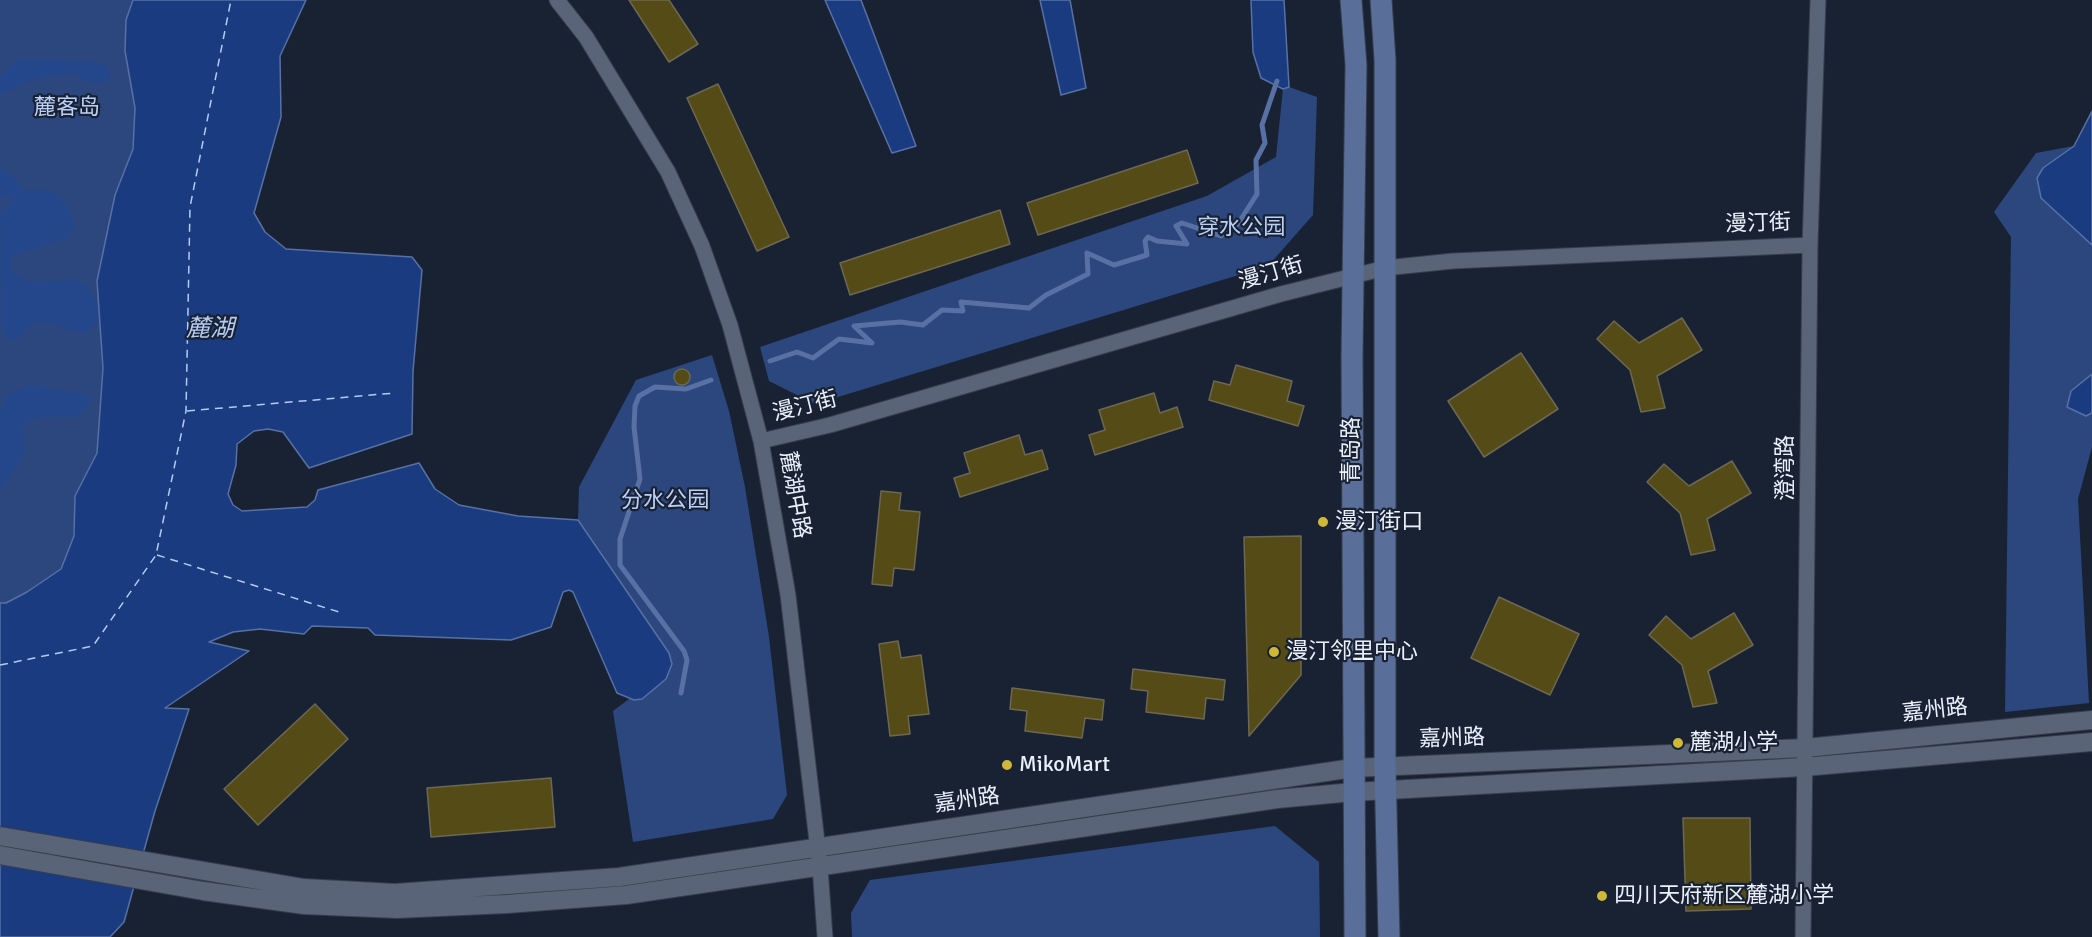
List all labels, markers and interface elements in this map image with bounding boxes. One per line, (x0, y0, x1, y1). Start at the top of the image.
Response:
park label: 麓客岛 (34, 95, 100, 121)
street label: 漫汀街 (1725, 210, 1791, 238)
park label: 穿水公园 (1197, 215, 1285, 241)
street label: 漫汀街 (1236, 252, 1306, 296)
water label: 麓湖 (186, 316, 234, 344)
street label: 漫汀街 (770, 386, 840, 428)
street label: 青岛路 (1339, 417, 1365, 483)
street label: 澄湾路 (1773, 435, 1799, 501)
street label: 麓湖中路 (773, 449, 815, 541)
park label: 分水公园 (621, 488, 709, 514)
place label: 漫汀街口 (1335, 509, 1423, 535)
marker: 漫汀街口 (1316, 515, 1330, 529)
place label: 漫汀邻里中心 (1286, 639, 1418, 665)
marker: 漫汀邻里中心 (1267, 645, 1281, 659)
street label: 嘉州路 (1901, 694, 1969, 728)
street label: 嘉州路 (1419, 725, 1485, 753)
place label: 麓湖小学 (1690, 730, 1778, 756)
marker: 麓湖小学 (1671, 736, 1685, 750)
place label: MikoMart (1019, 752, 1110, 778)
marker: MikoMart (1000, 758, 1014, 772)
street label: 嘉州路 (932, 783, 1002, 819)
place label: 四川天府新区麓湖小学 (1614, 883, 1834, 909)
marker: 四川天府新区麓湖小学 (1595, 889, 1609, 903)

